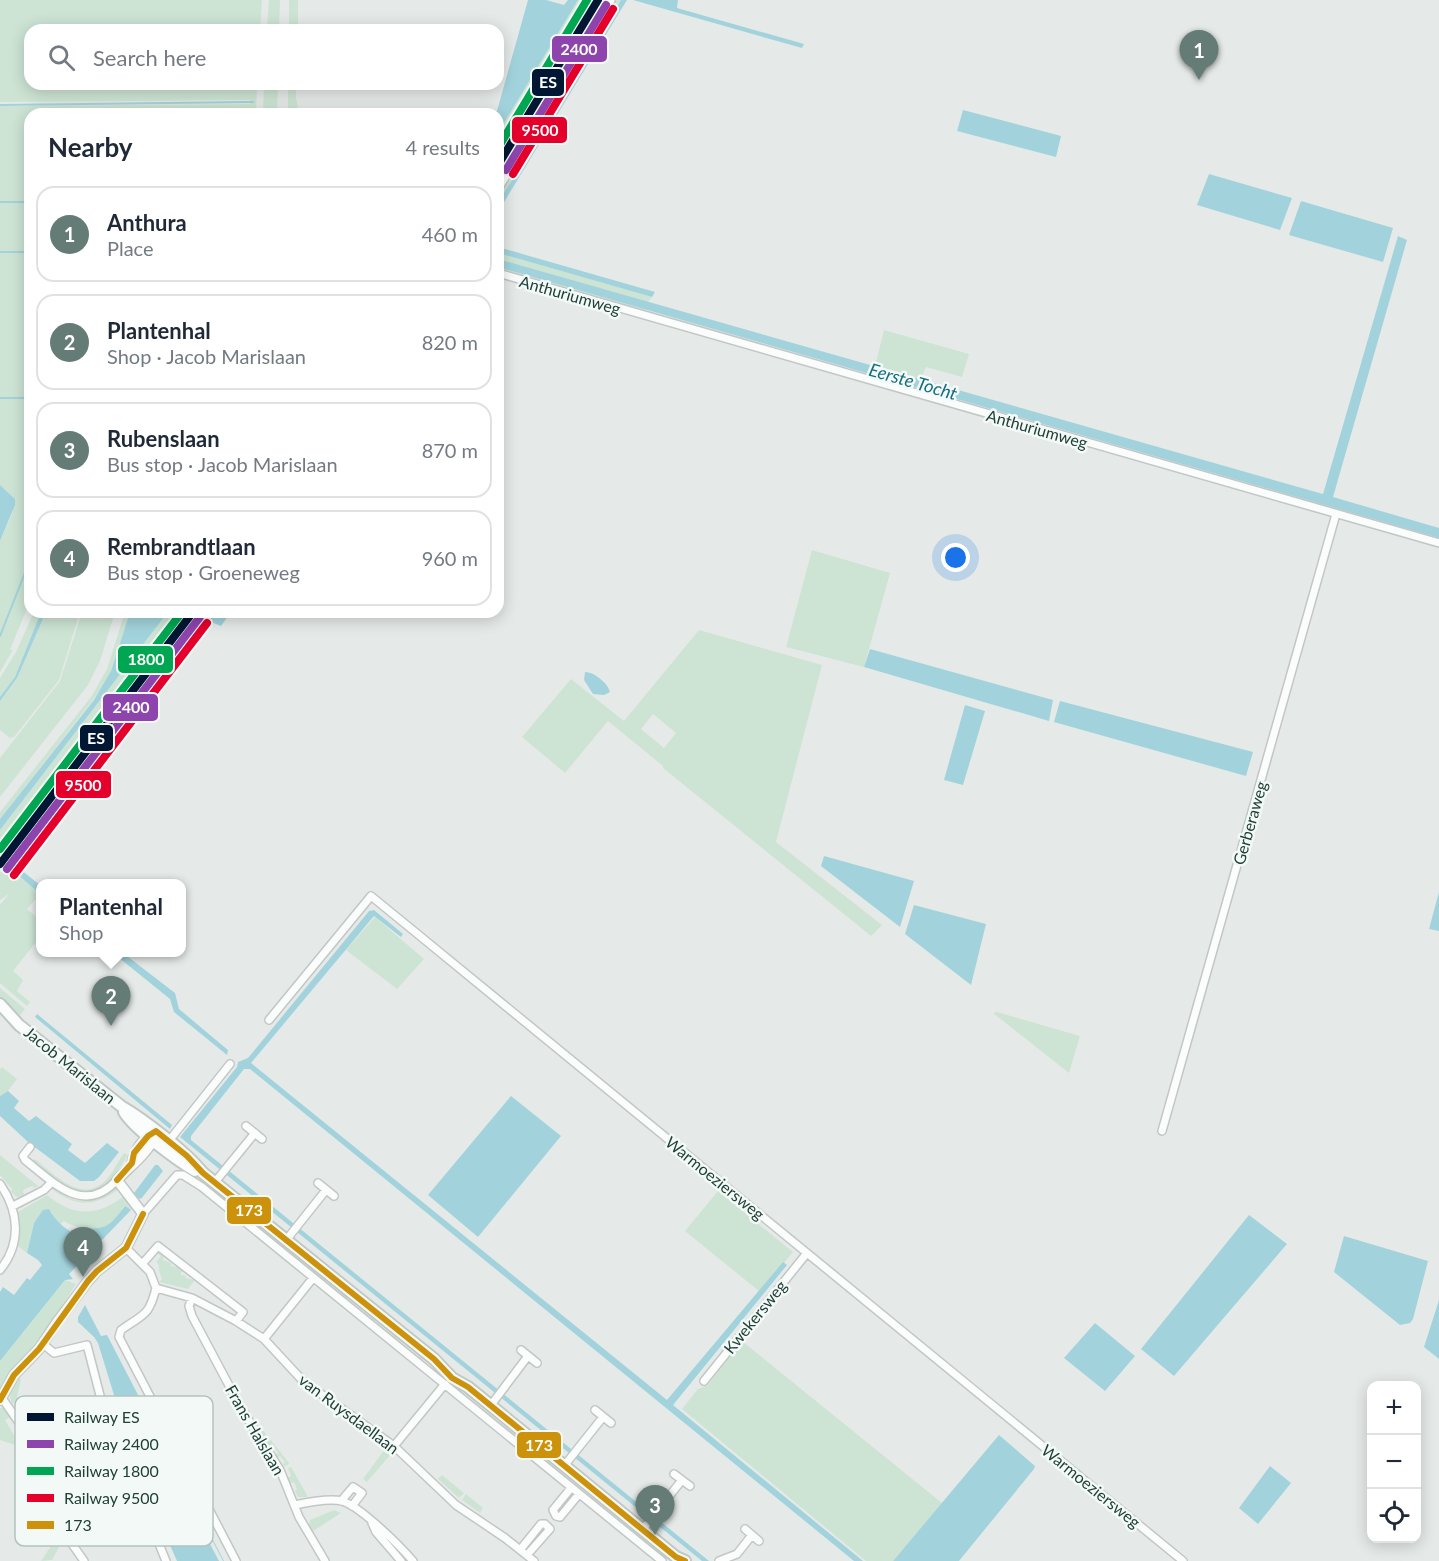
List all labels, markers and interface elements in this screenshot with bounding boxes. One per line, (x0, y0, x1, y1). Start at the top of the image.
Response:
search box (24, 24, 504, 90)
pin: 1 (1180, 31, 1218, 80)
line badge: 2400 (551, 35, 608, 63)
text: 2400 (560, 39, 598, 58)
icon: search (45, 41, 78, 74)
text: Search here (93, 44, 206, 71)
line badge: ES (531, 68, 565, 97)
text: ES (539, 72, 557, 91)
line badge: 9500 (511, 116, 568, 144)
text: 9500 (521, 120, 559, 139)
text: Nearby (48, 131, 133, 163)
text: 4 results (405, 135, 480, 159)
text: Anthura (107, 209, 187, 236)
text: 1 (64, 222, 75, 246)
text: 460 m (422, 222, 478, 246)
text: Place (107, 236, 154, 260)
street label: Anthuriumweg (517, 271, 623, 318)
text: Plantenhal (107, 317, 211, 344)
text: 2 (64, 330, 75, 354)
text: 820 m (422, 330, 478, 354)
text: Shop · Jacob Marislaan (107, 344, 306, 368)
water label: Eerste Tocht (867, 358, 961, 404)
street label: Anthuriumweg (984, 405, 1090, 452)
text: Rubenslaan (107, 425, 220, 452)
text: 3 (64, 438, 75, 462)
text: 870 m (422, 438, 478, 462)
text: Bus stop · Jacob Marislaan (107, 452, 338, 476)
text: Rembrandtlaan (107, 533, 256, 560)
your location (941, 543, 970, 572)
text: 4 (64, 546, 75, 570)
text: 960 m (422, 546, 478, 570)
text: Bus stop · Groeneweg (107, 560, 300, 584)
line badge: 1800 (117, 645, 174, 674)
text: 1800 (127, 649, 165, 668)
line badge: 2400 (102, 693, 159, 722)
text: 2400 (112, 697, 150, 716)
line badge: ES (79, 724, 114, 752)
text: ES (87, 728, 105, 747)
line badge: 9500 (55, 770, 112, 799)
text: 9500 (64, 775, 102, 794)
street label: Gerberaweg (1229, 779, 1271, 867)
popup (36, 879, 186, 957)
text: Plantenhal (59, 893, 163, 920)
text: Shop (59, 920, 104, 944)
pin: 2 (92, 976, 130, 1026)
street label: Jacob Marislaan (21, 1022, 120, 1107)
street label: Warmoeziersweg (662, 1132, 769, 1223)
line badge: 173 (226, 1196, 272, 1225)
text: 173 (235, 1200, 263, 1219)
pin: 4 (64, 1228, 103, 1277)
street label: Kwekersweg (719, 1276, 790, 1357)
street label: van Ruysdaellaan (295, 1370, 403, 1457)
street label: Frans Halslaan (222, 1381, 289, 1478)
map controls (1367, 1381, 1421, 1543)
button: + (1367, 1381, 1421, 1435)
legend (15, 1396, 213, 1546)
text: Railway ES (64, 1407, 140, 1426)
line badge: 173 (516, 1431, 562, 1459)
text: Railway 2400 (64, 1434, 159, 1453)
text: 173 (525, 1435, 553, 1454)
button: − (1367, 1435, 1421, 1489)
street label: Warmoeziersweg (1038, 1440, 1145, 1531)
text: Railway 1800 (64, 1461, 159, 1480)
pin: 3 (636, 1486, 674, 1535)
text: Railway 9500 (64, 1488, 159, 1507)
button: locate (1367, 1489, 1421, 1543)
text: 173 (64, 1515, 92, 1534)

